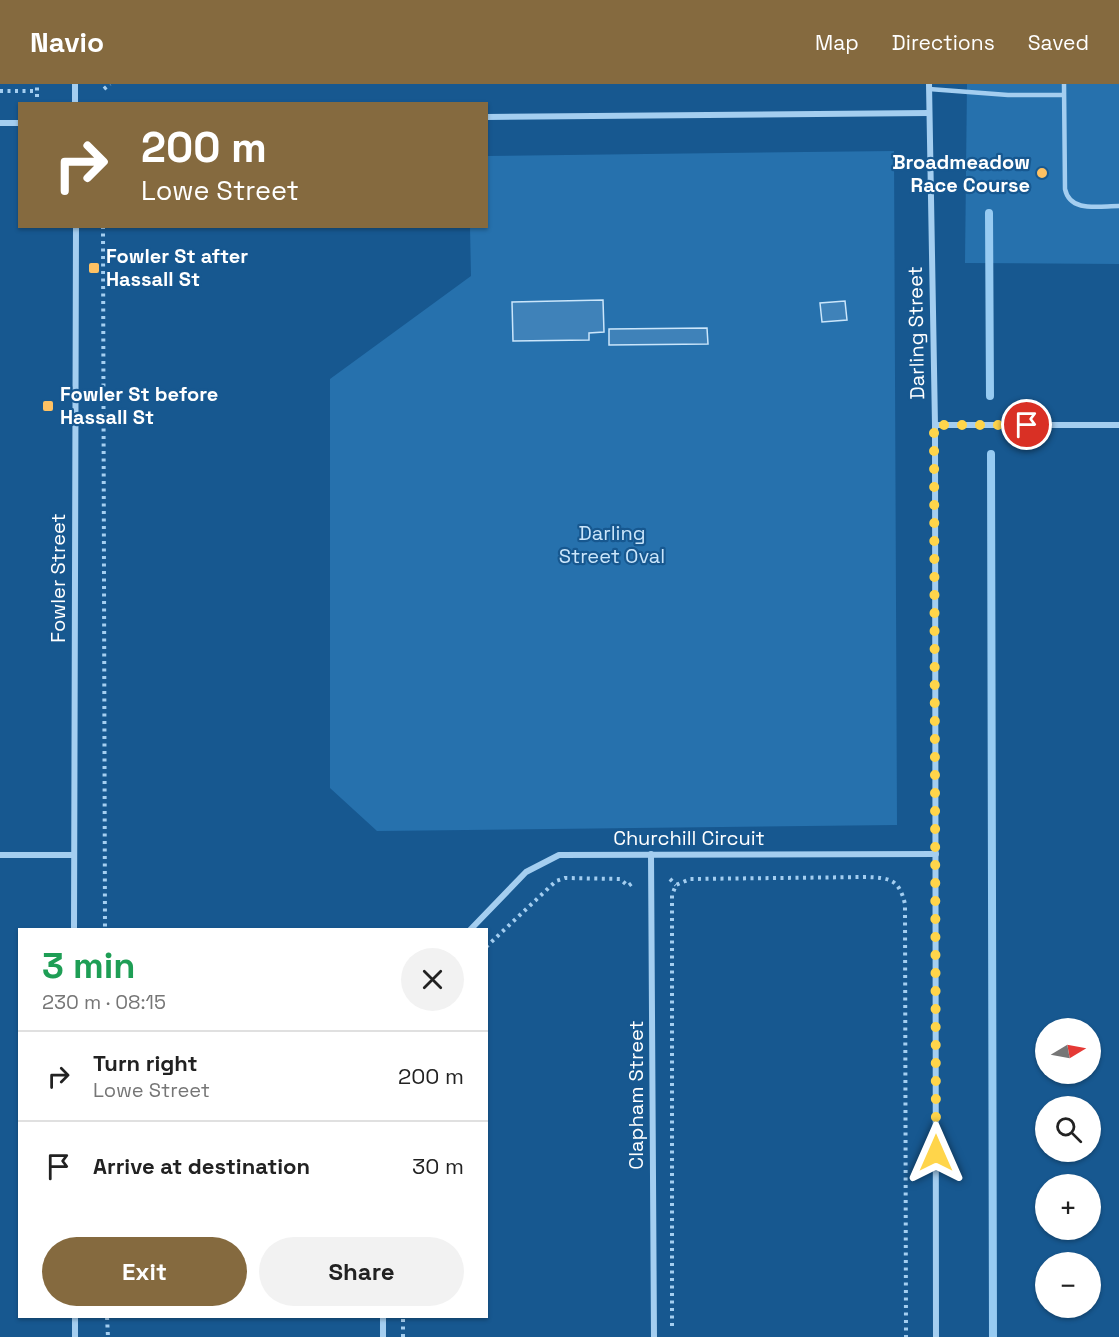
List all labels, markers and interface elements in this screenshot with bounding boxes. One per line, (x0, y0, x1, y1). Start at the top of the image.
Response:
text: Navio (30, 24, 104, 60)
text: Map (815, 29, 859, 56)
text: Directions (892, 29, 995, 56)
text: Saved (1028, 29, 1089, 56)
text: 200 m (141, 121, 267, 174)
icon: right (42, 126, 120, 204)
place label: Broadmeadow Race Course (892, 149, 1030, 198)
marker: Broadmeadow Race Course (1035, 166, 1049, 180)
text: Lowe Street (141, 173, 299, 208)
place label: Fowler St after Hassall St (106, 243, 248, 292)
marker: Fowler St after Hassall St (87, 261, 101, 275)
street label: Darling Street (902, 266, 930, 400)
place label: Fowler St before Hassall St (60, 381, 218, 430)
marker: Fowler St before Hassall St (41, 399, 55, 413)
pin (1001, 399, 1052, 450)
icon: arrive (1010, 408, 1043, 441)
street label: Fowler Street (45, 513, 71, 643)
park label: Darling Street Oval (559, 520, 665, 569)
street label: Churchill Circuit (613, 825, 765, 851)
text: 3 min (42, 943, 136, 989)
button: close (401, 948, 464, 1011)
text: 230 m · 08:15 (42, 989, 166, 1015)
north arrow (1035, 1018, 1101, 1084)
map controls (1035, 1018, 1101, 1318)
street label: Clapham Street (623, 1020, 649, 1170)
text: Turn right (93, 1049, 198, 1077)
icon: right (42, 1060, 75, 1093)
text: 200 m (398, 1062, 464, 1090)
text: Lowe Street (93, 1077, 210, 1103)
button: search (1035, 1096, 1101, 1162)
position arrow (904, 1121, 968, 1185)
icon: arrive (42, 1150, 75, 1183)
text: Arrive at destination (93, 1152, 310, 1180)
text: 30 m (412, 1152, 464, 1180)
button: + (1035, 1174, 1101, 1240)
button: Exit (42, 1237, 247, 1306)
button: Share (259, 1237, 464, 1306)
button: − (1035, 1252, 1101, 1318)

